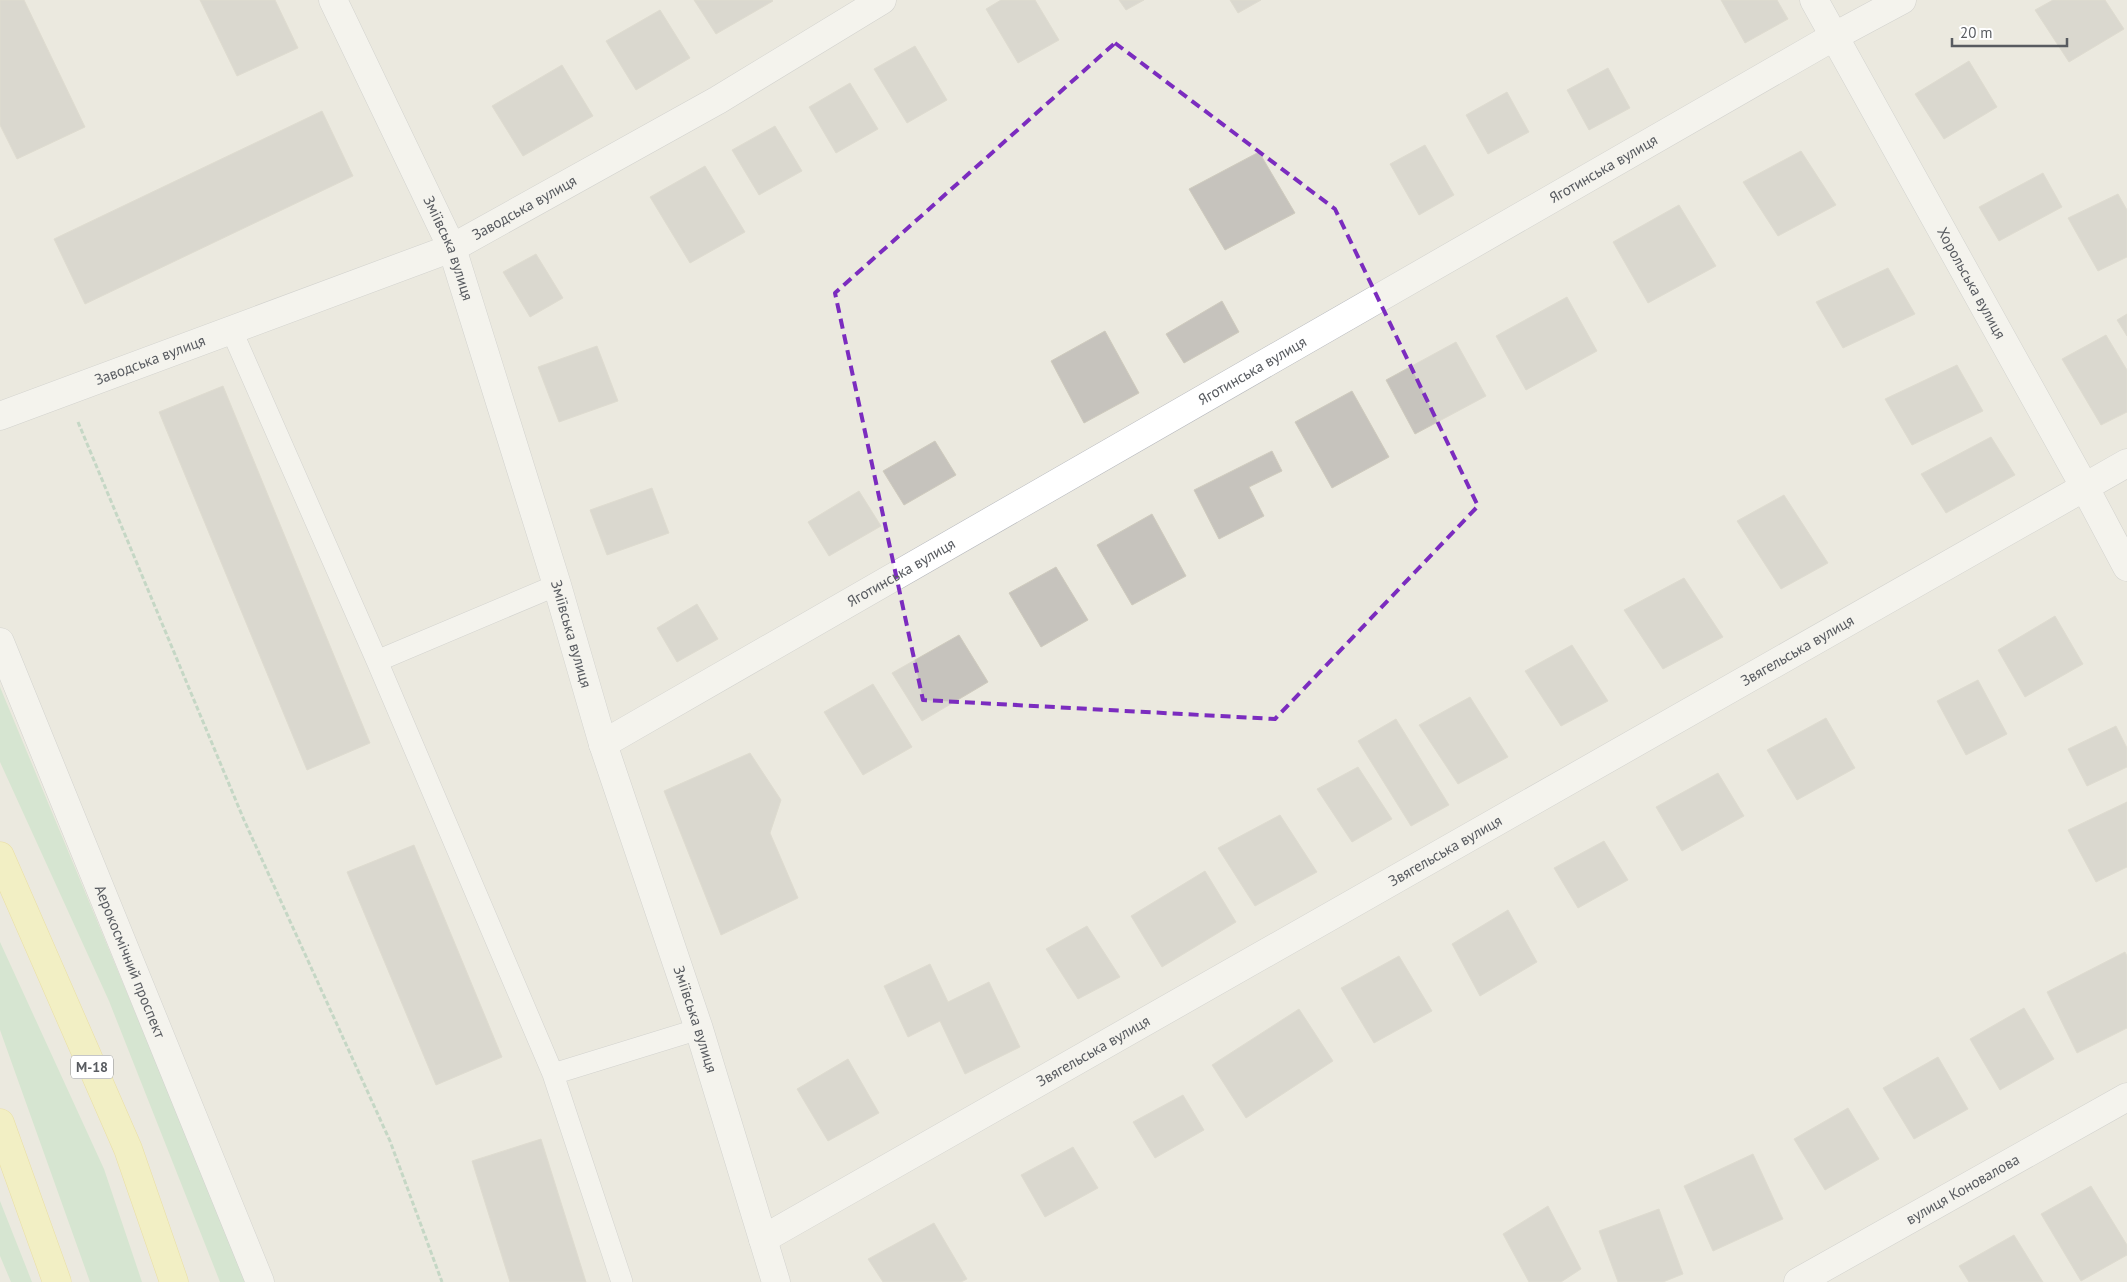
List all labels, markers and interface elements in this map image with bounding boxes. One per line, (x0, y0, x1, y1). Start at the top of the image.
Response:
scale bar (1952, 15, 2067, 47)
text: 20 m (1960, 23, 1993, 42)
street label: Яготинська вулиця (1546, 130, 1661, 207)
street label: Заводська вулиця (468, 171, 580, 244)
street label: Зміївська вулиця (419, 193, 478, 303)
street label: Хорольська вулиця (1933, 224, 2010, 342)
street label: Заводська вулиця (92, 331, 208, 389)
street label: Яготинська вулиця (1195, 332, 1310, 409)
street label: Яготинська вулиця (843, 534, 958, 611)
street label: Зміївська вулиця (547, 578, 596, 690)
street label: Звягельська вулиця (1737, 610, 1857, 690)
street label: Звягельська вулиця (1385, 811, 1505, 890)
street label: Аерокосмічний проспект (91, 882, 170, 1041)
street label: Зміївська вулиця (669, 963, 722, 1075)
street label: Звягельська вулиця (1033, 1011, 1153, 1090)
road number: М-18 (71, 1056, 113, 1078)
street label: вулиця Коновалова (1902, 1149, 2023, 1228)

